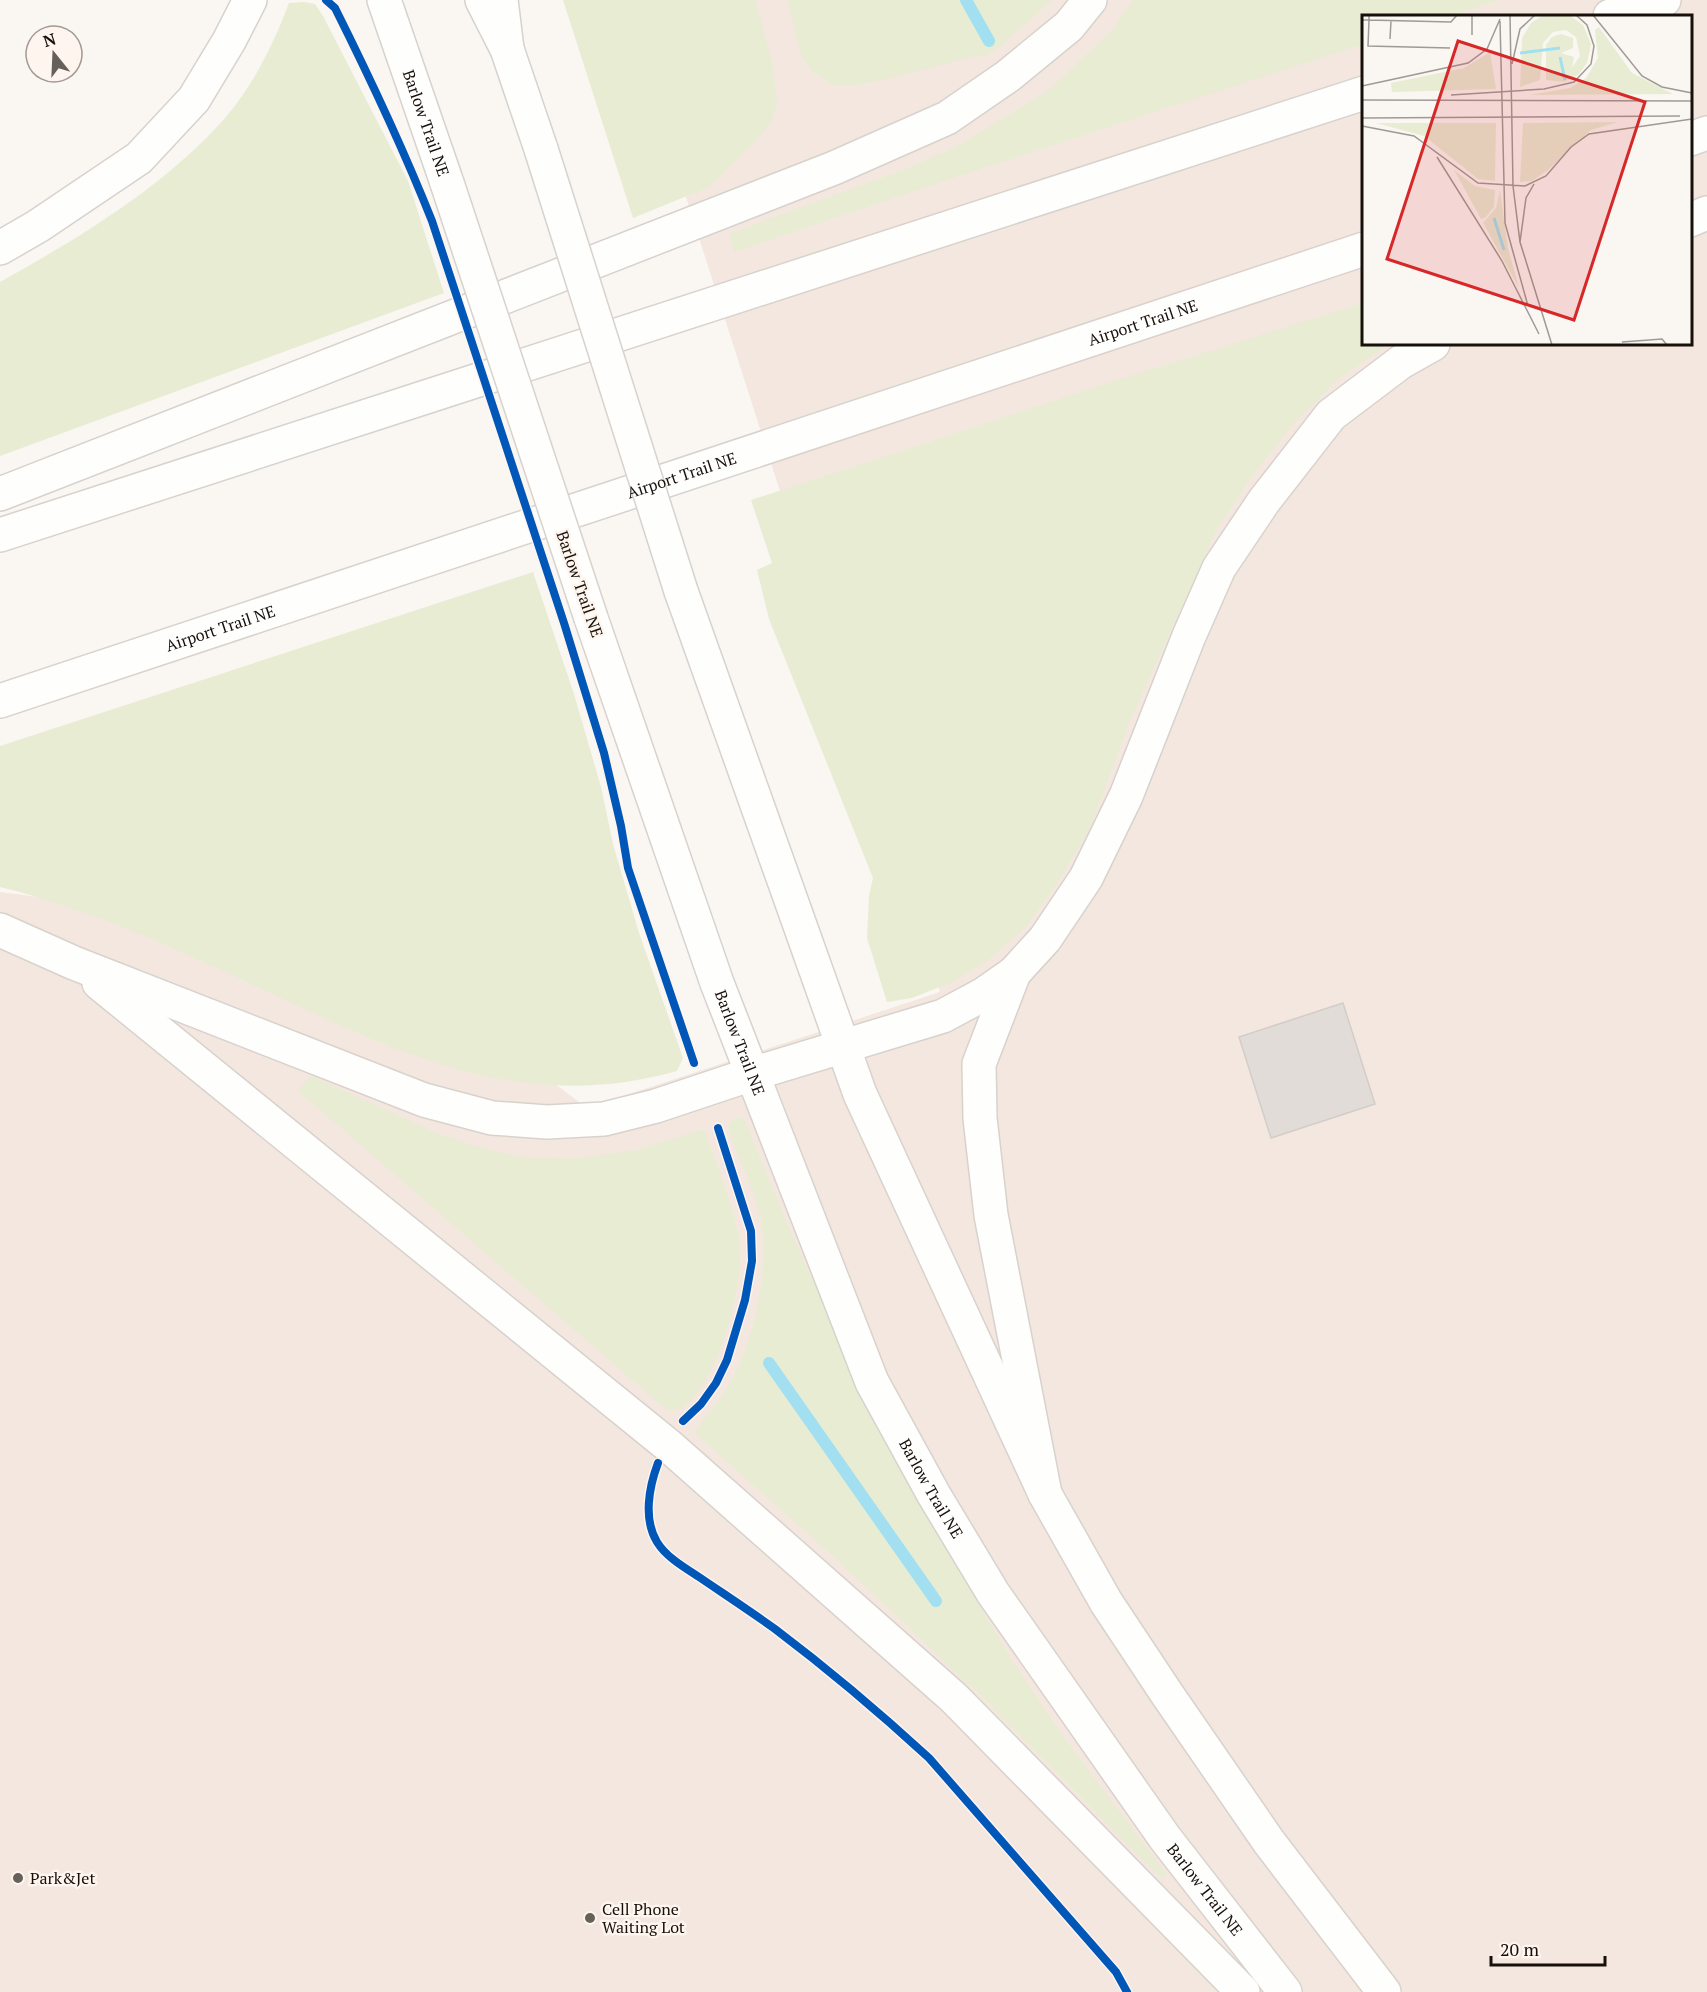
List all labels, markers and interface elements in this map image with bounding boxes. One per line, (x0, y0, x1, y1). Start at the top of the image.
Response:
inset map (1362, 15, 1692, 345)
north arrow (24, 24, 84, 84)
text: N (40, 27, 59, 52)
street label: Barlow Trail NE (398, 67, 455, 179)
street label: Airport Trail NE (1085, 294, 1200, 351)
street label: Airport Trail NE (624, 447, 739, 504)
street label: Barlow Trail NE (551, 528, 609, 640)
street label: Airport Trail NE (163, 600, 278, 656)
street label: Barlow Trail NE (710, 987, 771, 1098)
street label: Barlow Trail NE (894, 1435, 969, 1542)
street label: Barlow Trail NE (1162, 1839, 1248, 1940)
place label: Park&Jet (30, 1867, 95, 1889)
marker: Park&Jet (11, 1871, 25, 1885)
place label: Cell Phone Waiting Lot (602, 1898, 685, 1938)
marker: Cell Phone Waiting Lot (583, 1911, 597, 1925)
scale bar (1491, 1929, 1605, 1967)
text: 20 m (1500, 1937, 1540, 1961)

